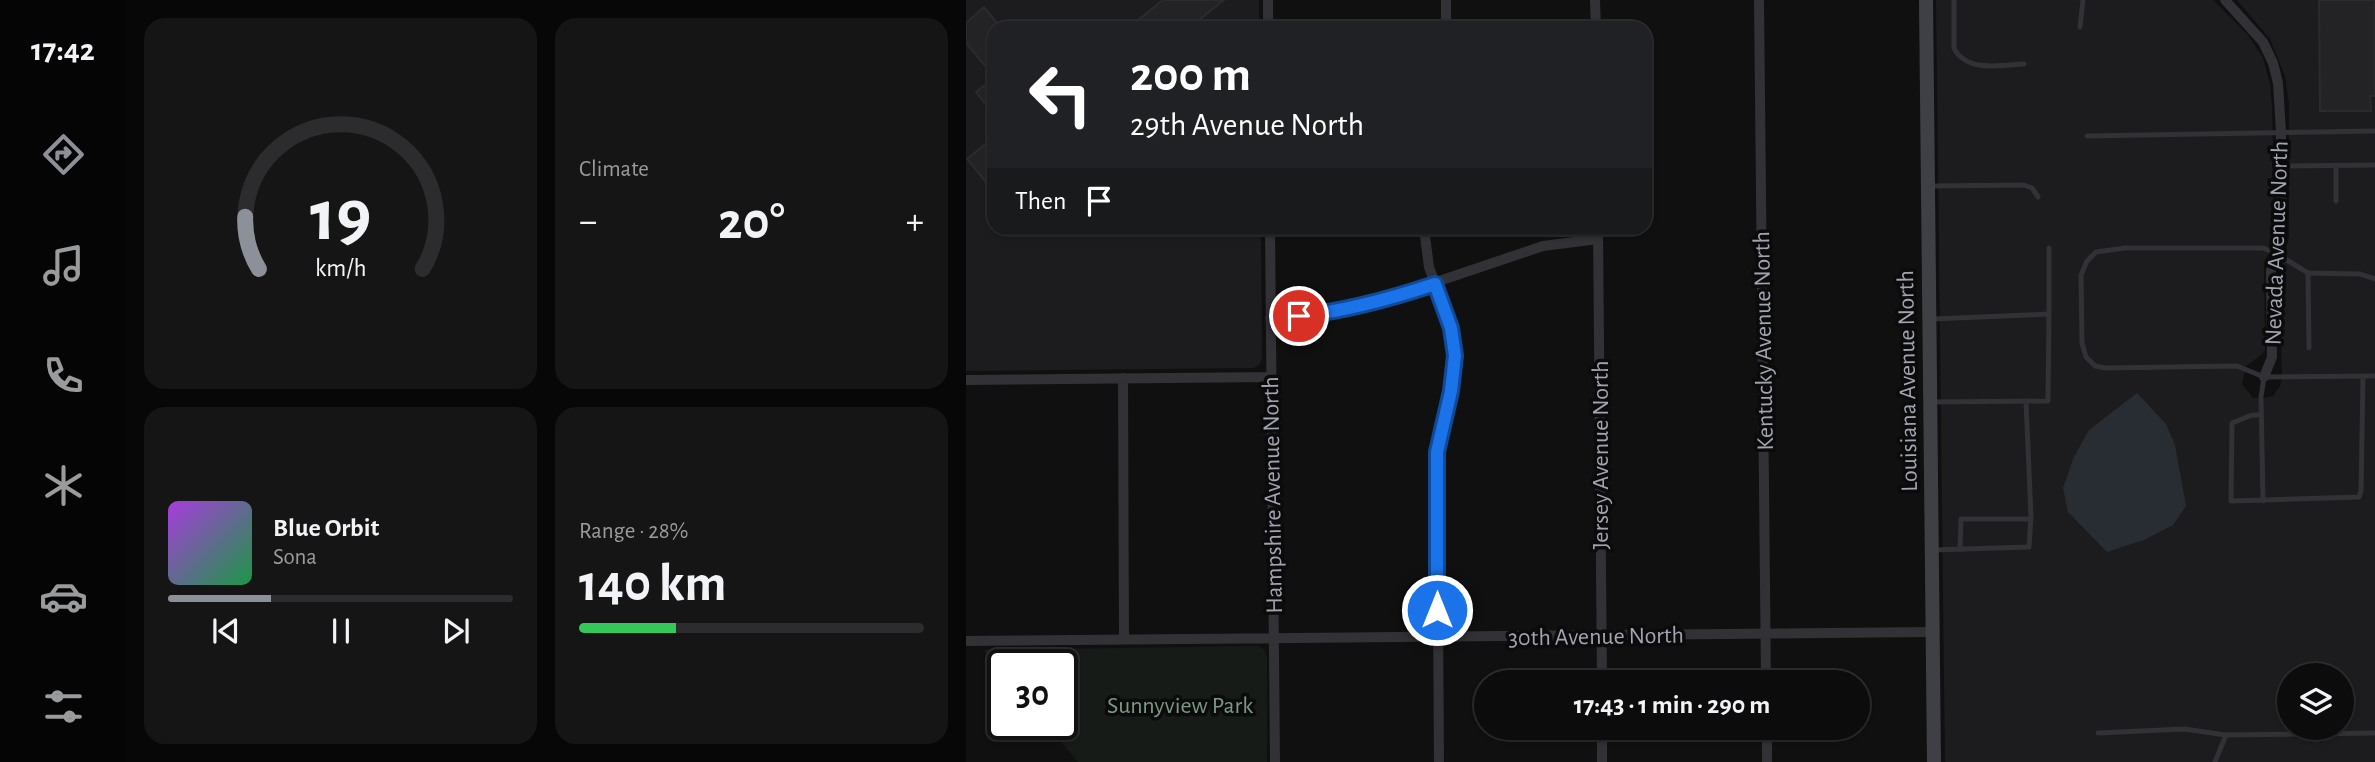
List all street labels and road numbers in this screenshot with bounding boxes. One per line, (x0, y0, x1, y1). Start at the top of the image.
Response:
street label: Nevada Avenue North (2261, 140, 2293, 346)
street label: Kentucky Avenue North (1750, 231, 1778, 451)
street label: Louisiana Avenue North (1894, 270, 1922, 492)
street label: Jersey Avenue North (1589, 360, 1613, 550)
street label: Hampshire Avenue North (1259, 376, 1287, 614)
street label: 30th Avenue North (1508, 623, 1684, 651)

